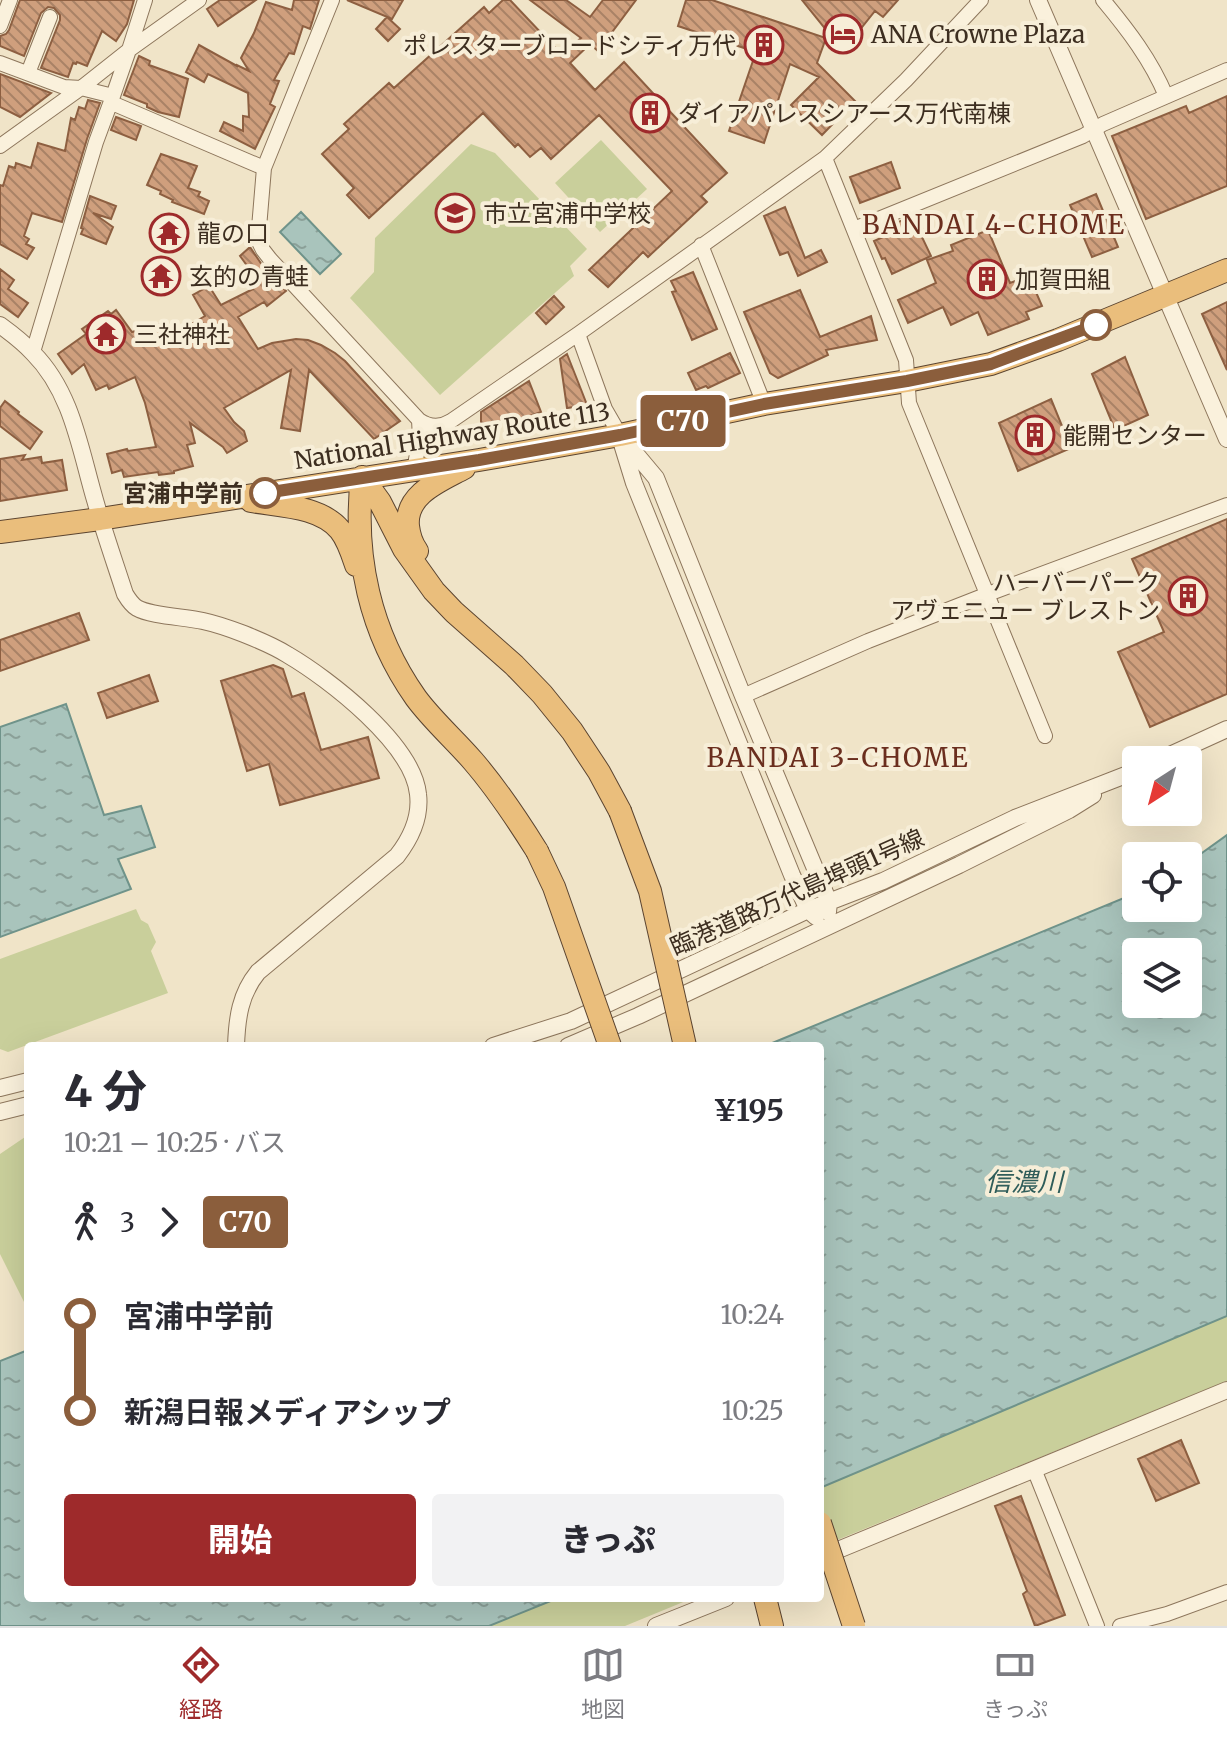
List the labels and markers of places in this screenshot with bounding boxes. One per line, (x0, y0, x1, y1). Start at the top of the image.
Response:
hotel icon: ANA Crowne Plaza (822, 13, 864, 55)
place label: ANA Crowne Plaza (870, 19, 1085, 50)
building icon: ポレスターブロードシティ万代 (743, 24, 785, 66)
place label: ポレスターブロードシティ万代 (403, 30, 736, 61)
building icon: ダイアパレスシアース万代南棟 (629, 92, 671, 134)
place label: ダイアパレスシアース万代南棟 (678, 98, 1011, 129)
school or university icon: 市立宮浦中学校 (434, 192, 476, 234)
place label: 市立宮浦中学校 (483, 198, 651, 229)
temple icon: 龍の口 (148, 212, 190, 254)
place label: 龍の口 (197, 218, 269, 249)
temple icon: 玄的の青蛙 (140, 255, 182, 297)
building icon: 加賀田組 (966, 258, 1008, 300)
place label: 玄的の青蛙 (189, 261, 309, 292)
place label: 加賀田組 (1015, 264, 1111, 295)
unlabelled marker (1081, 310, 1111, 340)
temple icon: 三社神社 (85, 313, 127, 355)
place label: 三社神社 (134, 319, 230, 350)
building icon: 能開センター (1014, 414, 1056, 456)
place label: 能開センター (1063, 420, 1207, 451)
place label: 宮浦中学前 (123, 478, 243, 509)
marker: 宮浦中学前 (250, 478, 280, 508)
place label: ハーバーパーク アヴェニュー ブレストン (890, 567, 1160, 626)
building icon: ハーバーパーク アヴェニュー ブレストン (1167, 575, 1209, 617)

